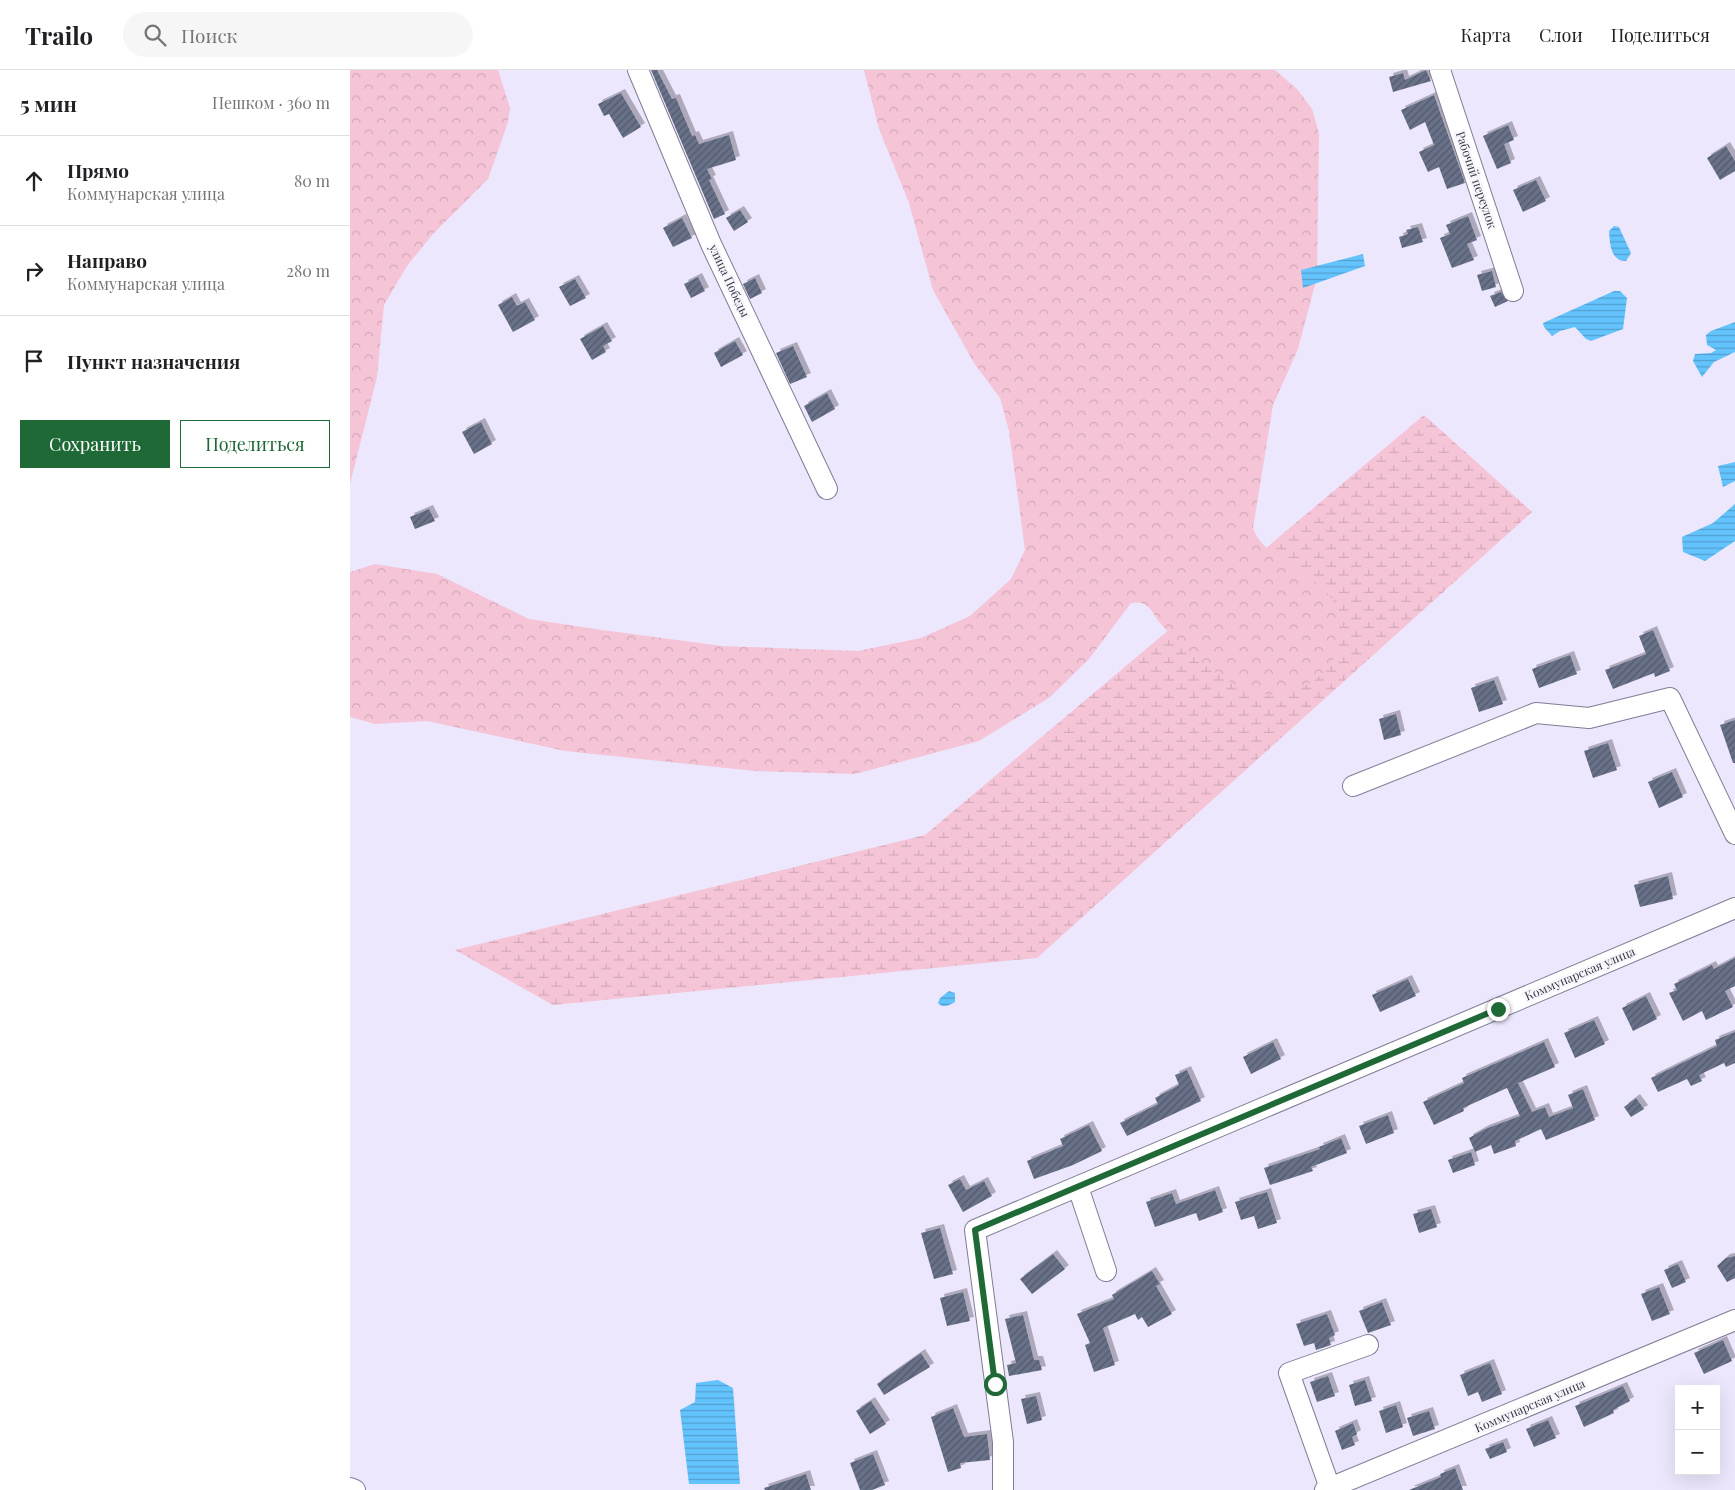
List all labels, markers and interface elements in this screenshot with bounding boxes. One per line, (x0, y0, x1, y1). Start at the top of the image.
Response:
search box (123, 12, 473, 57)
text: Trailo (25, 19, 93, 51)
icon: search (141, 21, 169, 49)
text: Поиск (181, 22, 237, 48)
text: Карта (1460, 23, 1511, 47)
text: Слои (1539, 23, 1583, 47)
text: Поделиться (1611, 23, 1710, 47)
text: 5 мин (20, 89, 77, 117)
text: Пешком · 360 m (212, 92, 330, 113)
street label: Рабочий переулок (1453, 129, 1501, 231)
text: Прямо (67, 157, 129, 183)
icon: ahead (20, 167, 48, 195)
text: 80 m (294, 170, 330, 191)
text: Коммунарская улица (67, 183, 225, 204)
street label: улица Победы (706, 241, 754, 320)
text: Направо (67, 247, 147, 273)
icon: right (20, 257, 48, 285)
text: 280 m (286, 260, 330, 281)
text: Коммунарская улица (67, 273, 225, 294)
icon: arrive (20, 347, 48, 375)
text: Пункт назначения (67, 348, 240, 374)
button: Сохранить (20, 420, 170, 468)
button: Поделиться (180, 420, 330, 468)
street label: Коммунарская улица (1522, 943, 1637, 1004)
route end (1487, 998, 1510, 1021)
route start (984, 1373, 1007, 1396)
street label: Коммунарская улица (1472, 1375, 1587, 1436)
map controls (1675, 1385, 1720, 1475)
button: + (1675, 1385, 1720, 1430)
button: − (1675, 1430, 1720, 1475)

